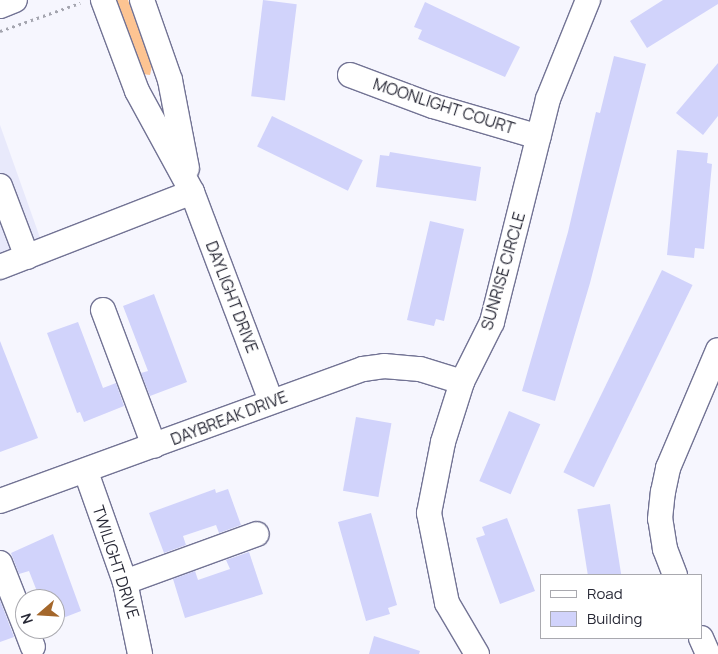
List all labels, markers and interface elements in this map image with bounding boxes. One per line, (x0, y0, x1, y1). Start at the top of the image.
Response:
street label: MOONLIGHT COURT (371, 74, 517, 138)
street label: SUNRISE CIRCLE (477, 210, 529, 332)
street label: DAYLIGHT DRIVE (202, 238, 262, 356)
street label: DAYBREAK DRIVE (168, 387, 290, 449)
street label: TWILIGHT DRIVE (89, 503, 143, 621)
legend (540, 574, 703, 639)
text: Road (587, 583, 623, 604)
north arrow (15, 589, 65, 639)
text: Building (587, 608, 642, 629)
text: N (16, 611, 37, 627)

